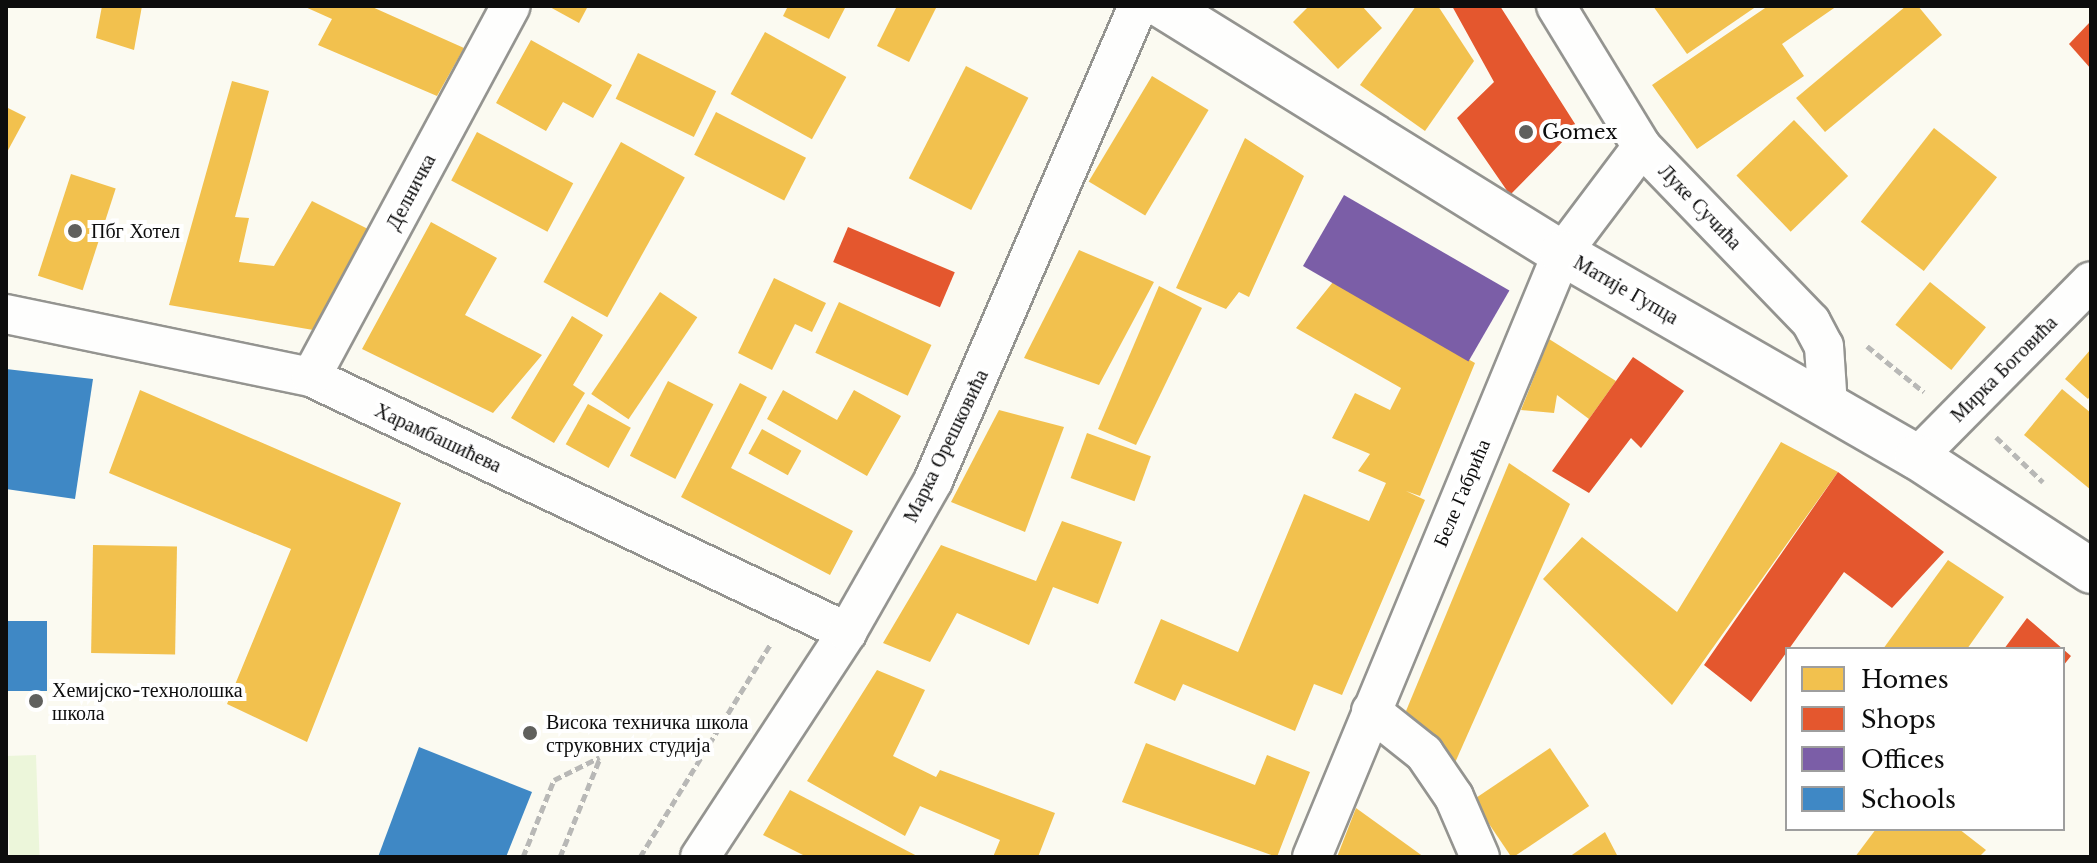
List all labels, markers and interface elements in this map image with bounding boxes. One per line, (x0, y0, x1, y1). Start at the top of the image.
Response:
place label: Gomex (1542, 120, 1617, 144)
marker: Gomex (1517, 123, 1535, 141)
street label: Делничка (381, 150, 441, 234)
street label: Луке Сучића (1653, 159, 1747, 255)
place label: Пбг Хотел (91, 219, 180, 243)
marker: Пбг Хотел (66, 222, 84, 240)
street label: Матије Гупца (1569, 250, 1683, 330)
street label: Мирка Боговића (1946, 311, 2062, 427)
street label: Марка Орешковића (899, 366, 993, 526)
street label: Харамбашићева (371, 398, 505, 478)
street label: Беле Габрића (1429, 436, 1495, 550)
legend (1785, 647, 2065, 831)
text: Homes (1861, 665, 1949, 694)
place label: Хемијско-технолошка школа (52, 678, 243, 725)
marker: Хемијско-технолошка школа (27, 692, 45, 710)
text: Shops (1861, 705, 1936, 734)
place label: Висока техничка школа струковних студија (546, 710, 748, 757)
marker: Висока техничка школа струковних студија (521, 724, 539, 742)
text: Offices (1861, 745, 1945, 774)
text: Schools (1861, 785, 1956, 814)

